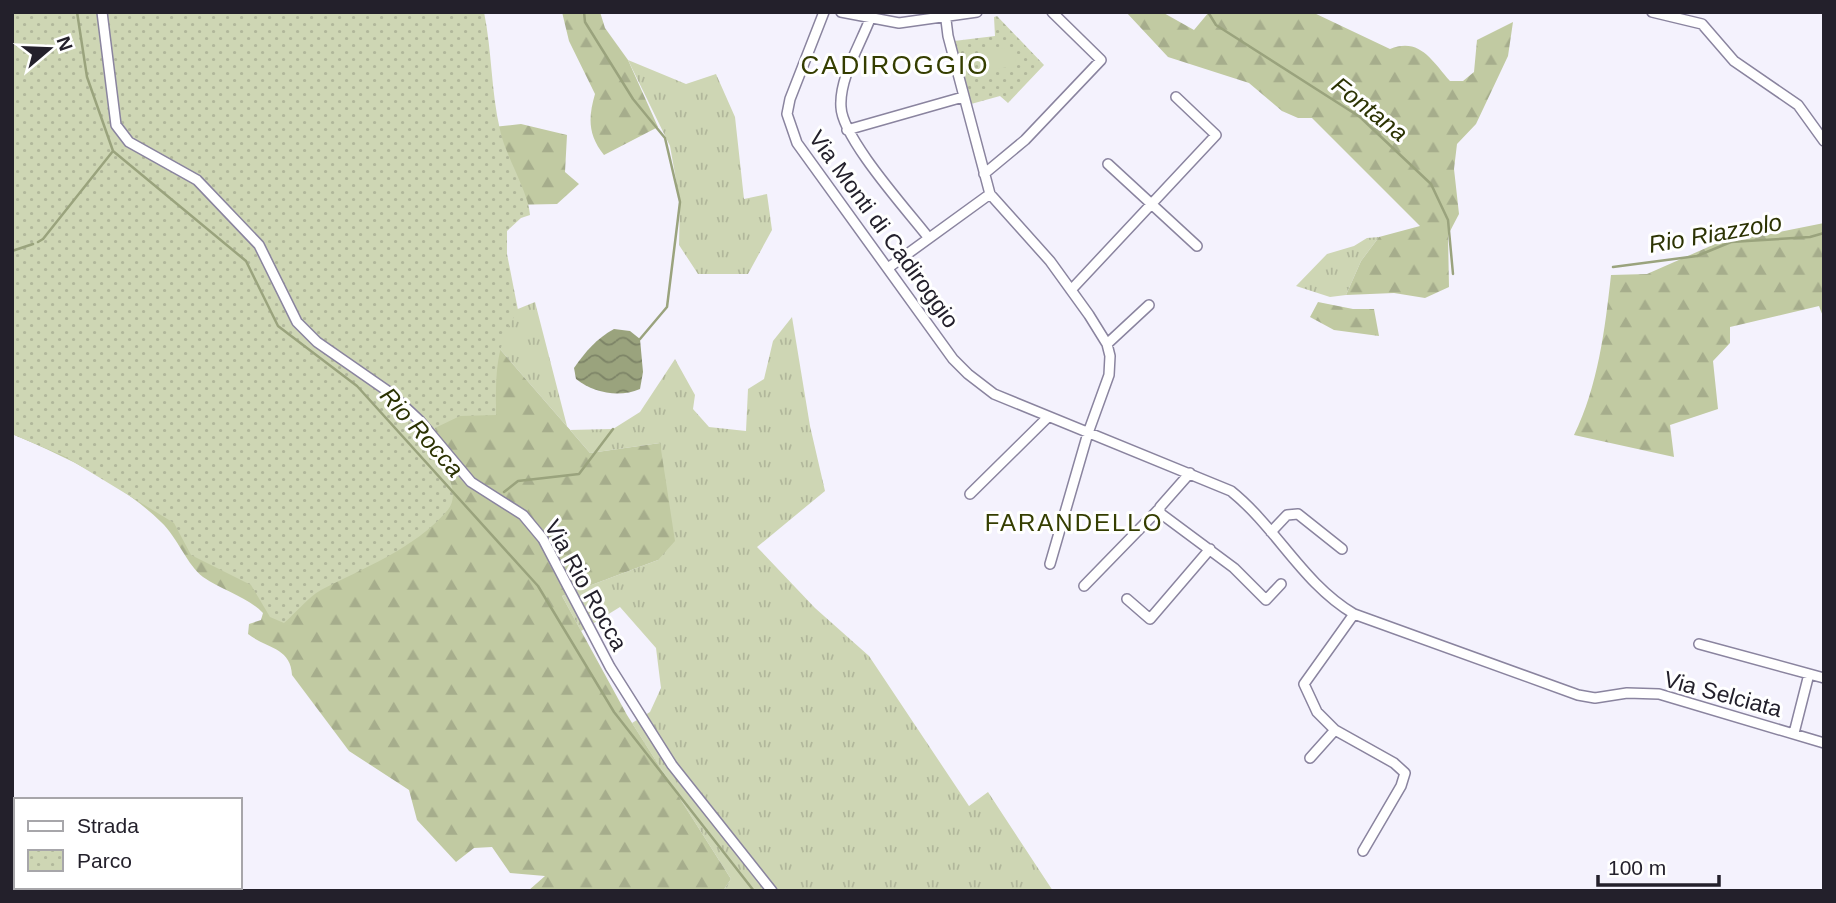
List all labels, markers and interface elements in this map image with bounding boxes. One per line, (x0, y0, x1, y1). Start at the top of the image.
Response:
north arrow (14, 14, 84, 84)
text: N (52, 34, 77, 54)
district label: CADIROGGIO (800, 50, 990, 80)
water label: Fontana (1327, 71, 1413, 147)
street label: Via Monti di Cadiroggio (804, 125, 964, 333)
water label: Rio Riazzolo (1646, 208, 1784, 258)
water label: Rio Rocca (375, 382, 469, 482)
district label: FARANDELLO (985, 509, 1163, 536)
street label: Via Rio Rocca (539, 515, 633, 655)
street label: Via Selciata (1661, 666, 1785, 722)
legend (14, 798, 242, 889)
text: Strada (77, 814, 139, 837)
scale bar (1598, 844, 1719, 888)
text: Parco (77, 849, 132, 872)
text: 100 m (1608, 856, 1666, 879)

